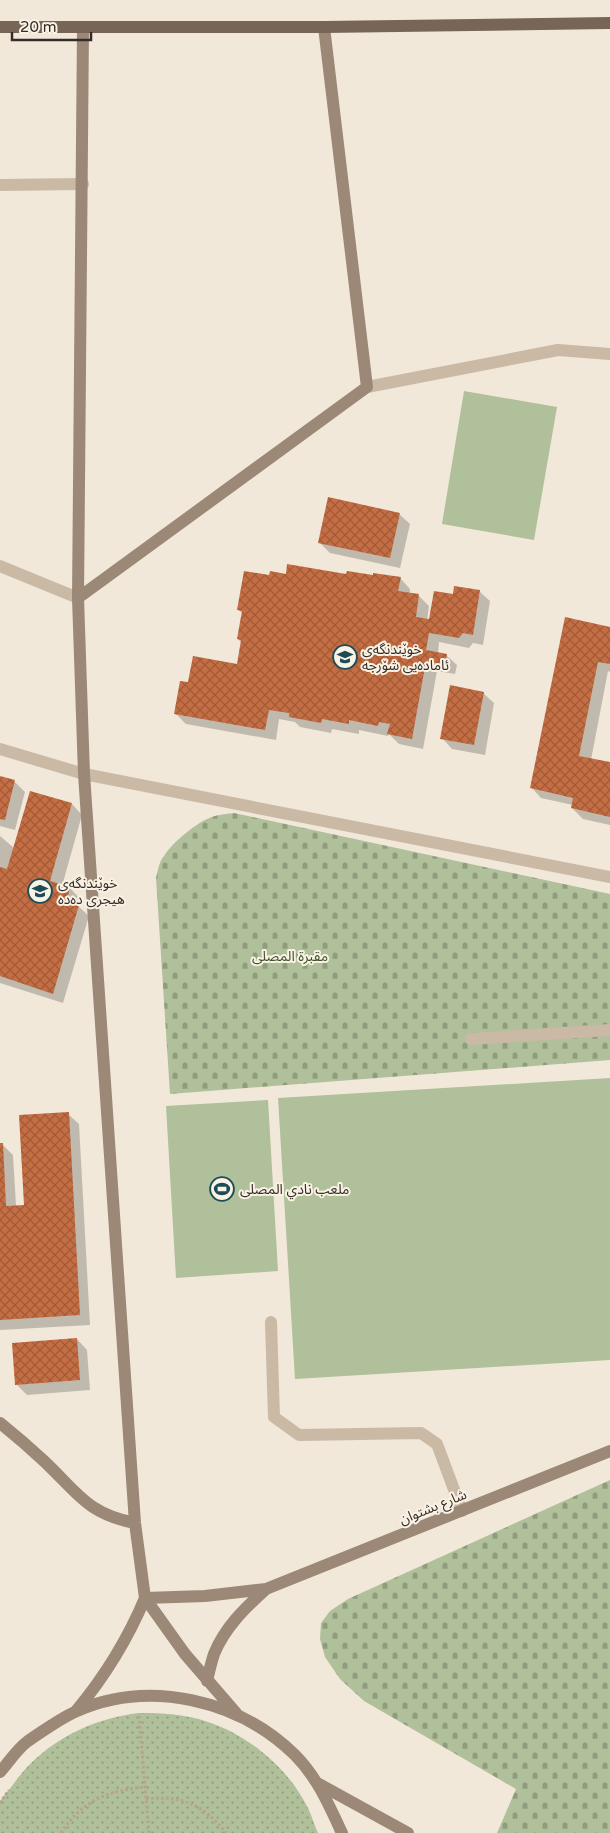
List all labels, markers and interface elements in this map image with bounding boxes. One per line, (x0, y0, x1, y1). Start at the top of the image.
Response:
scale bar (12, 10, 91, 42)
text: 20 m (20, 18, 57, 36)
place label: خوێندنگەی ئامادەیی شۆرجە (362, 641, 449, 674)
school or university icon: خوێندنگەی ئامادەیی شۆرجە (332, 644, 358, 670)
place label: خوێندنگەی هیجری دەدە (58, 875, 125, 908)
school or university icon: خوێندنگەی هیجری دەدە (27, 878, 53, 904)
park label: مقبرة المصلى (252, 948, 328, 965)
sports icon: ملعب نادي المصلى (209, 1176, 235, 1202)
place label: ملعب نادي المصلى (240, 1181, 349, 1200)
street label: شارع بشتوان (397, 1486, 470, 1530)

